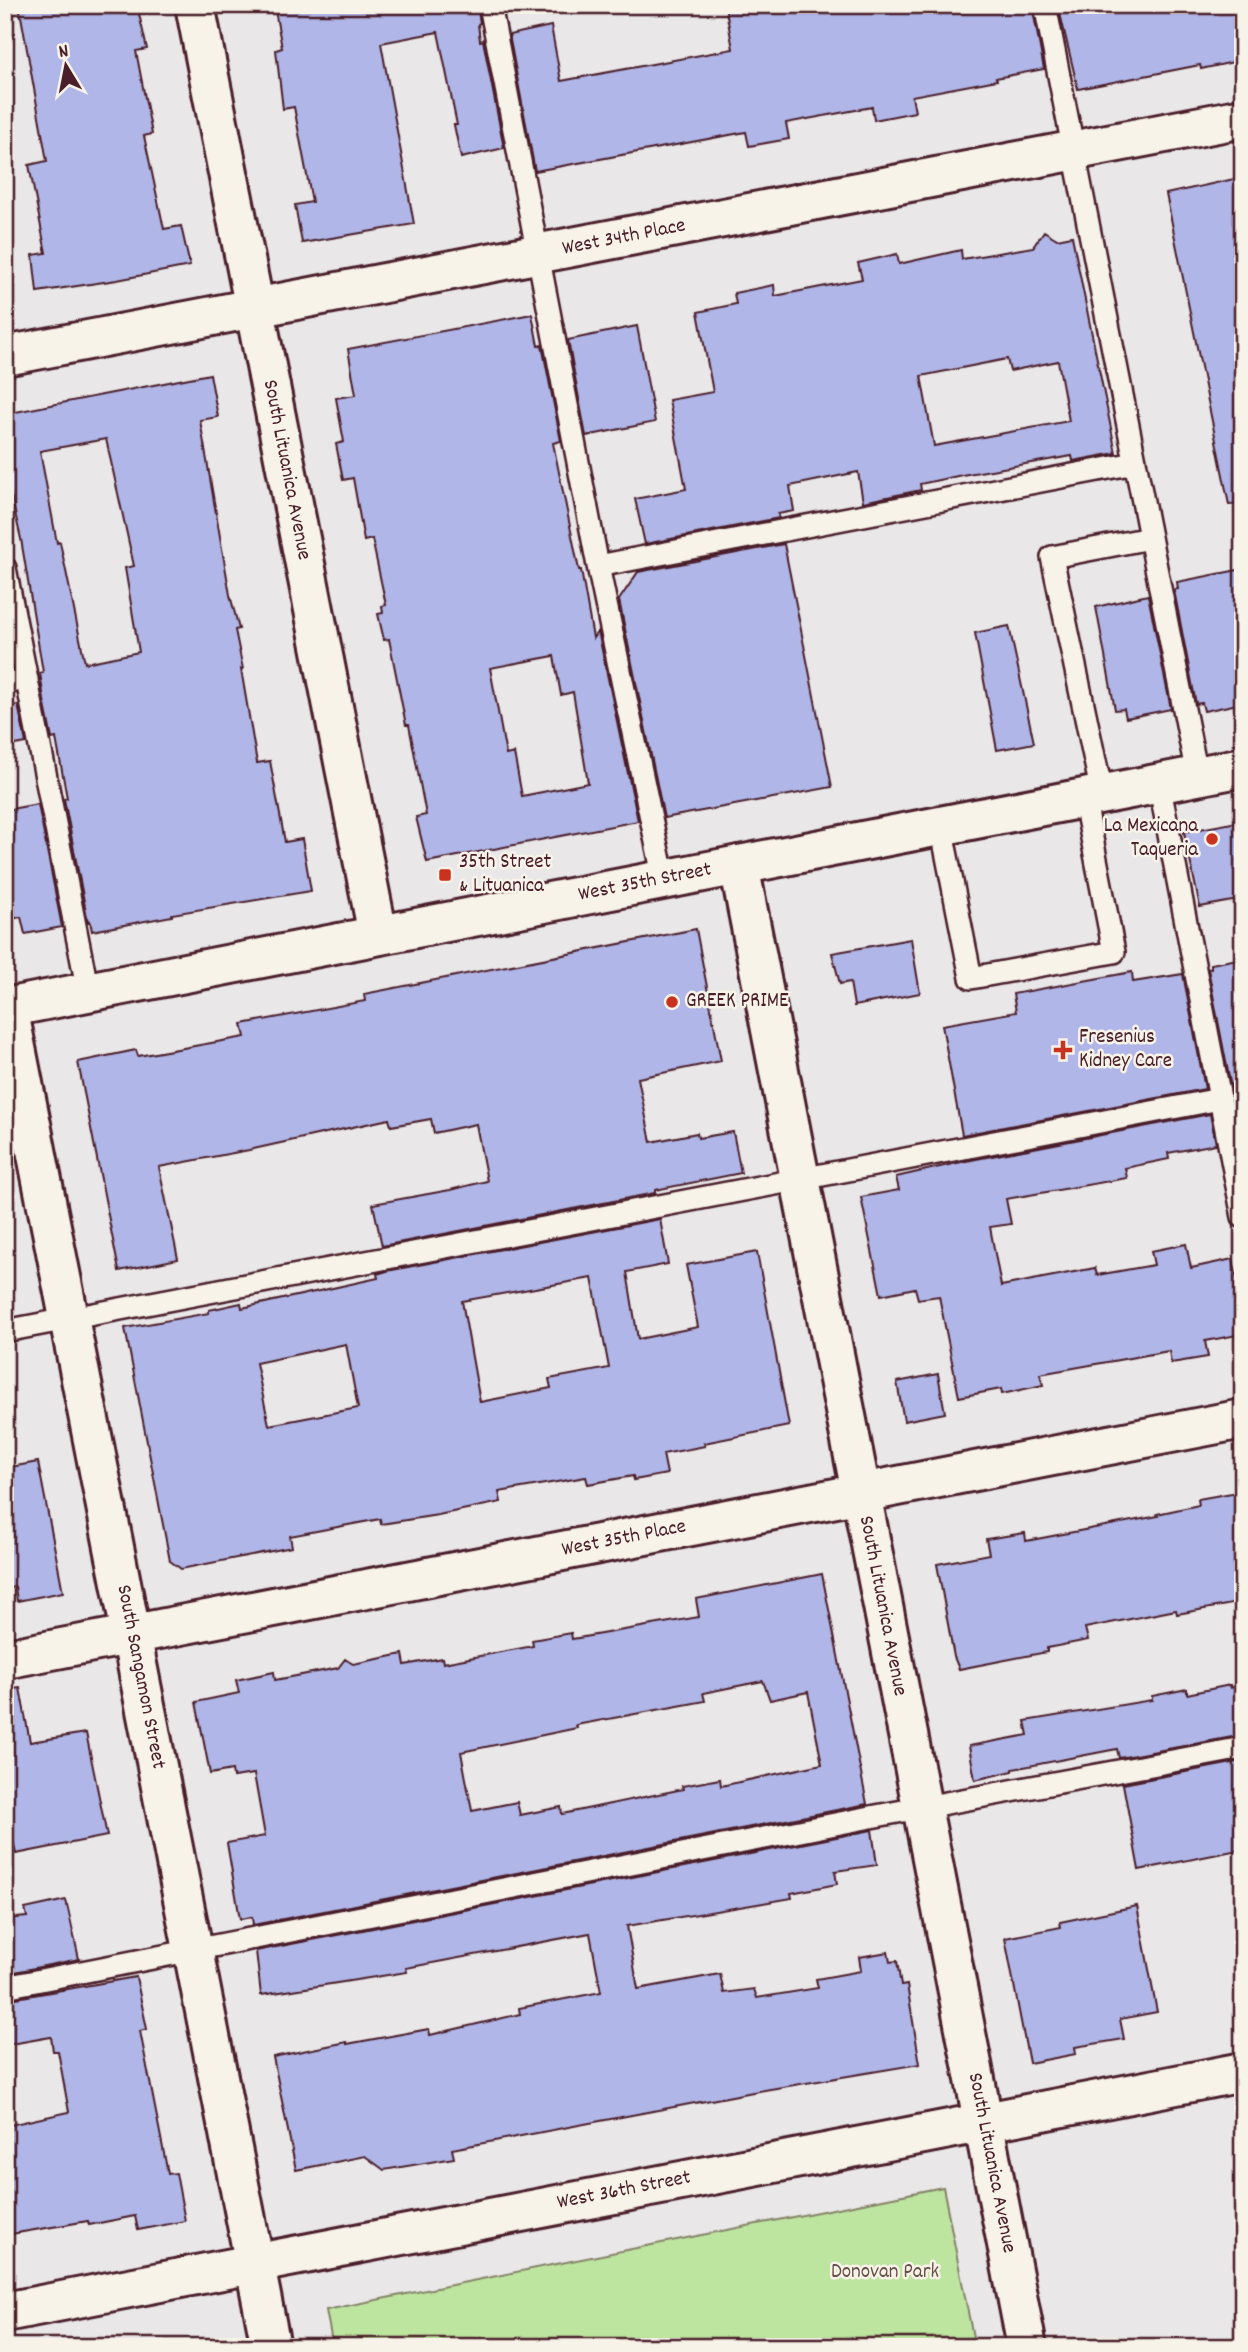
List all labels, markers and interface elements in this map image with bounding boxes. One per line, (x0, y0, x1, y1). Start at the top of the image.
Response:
north arrow (32, 32, 102, 102)
text: N (57, 39, 71, 67)
street label: West 34th Place (560, 211, 688, 265)
street label: South Lituanica Avenue (254, 377, 318, 563)
place label: La Mexicana Taqueria (1104, 812, 1199, 866)
marker: La Mexicana Taqueria (1204, 831, 1220, 847)
place label: 35th Street & Lituanica (459, 848, 552, 902)
street label: West 35th Street (576, 855, 714, 911)
marker: 35th Street & Lituanica (437, 867, 453, 883)
place label: GREEK PRIME (686, 987, 789, 1017)
marker: GREEK PRIME (664, 994, 680, 1010)
place label: Fresenius Kidney Care (1079, 1023, 1172, 1077)
marker: Fresenius Kidney Care (1053, 1040, 1073, 1060)
street label: West 35th Place (559, 1512, 689, 1566)
street label: South Lituanica Avenue (850, 1513, 914, 1699)
street label: South Sangamon Street (107, 1582, 173, 1772)
street label: South Lituanica Avenue (959, 2070, 1023, 2256)
street label: West 36th Street (555, 2163, 694, 2219)
park label: Donovan Park (831, 2258, 939, 2288)

